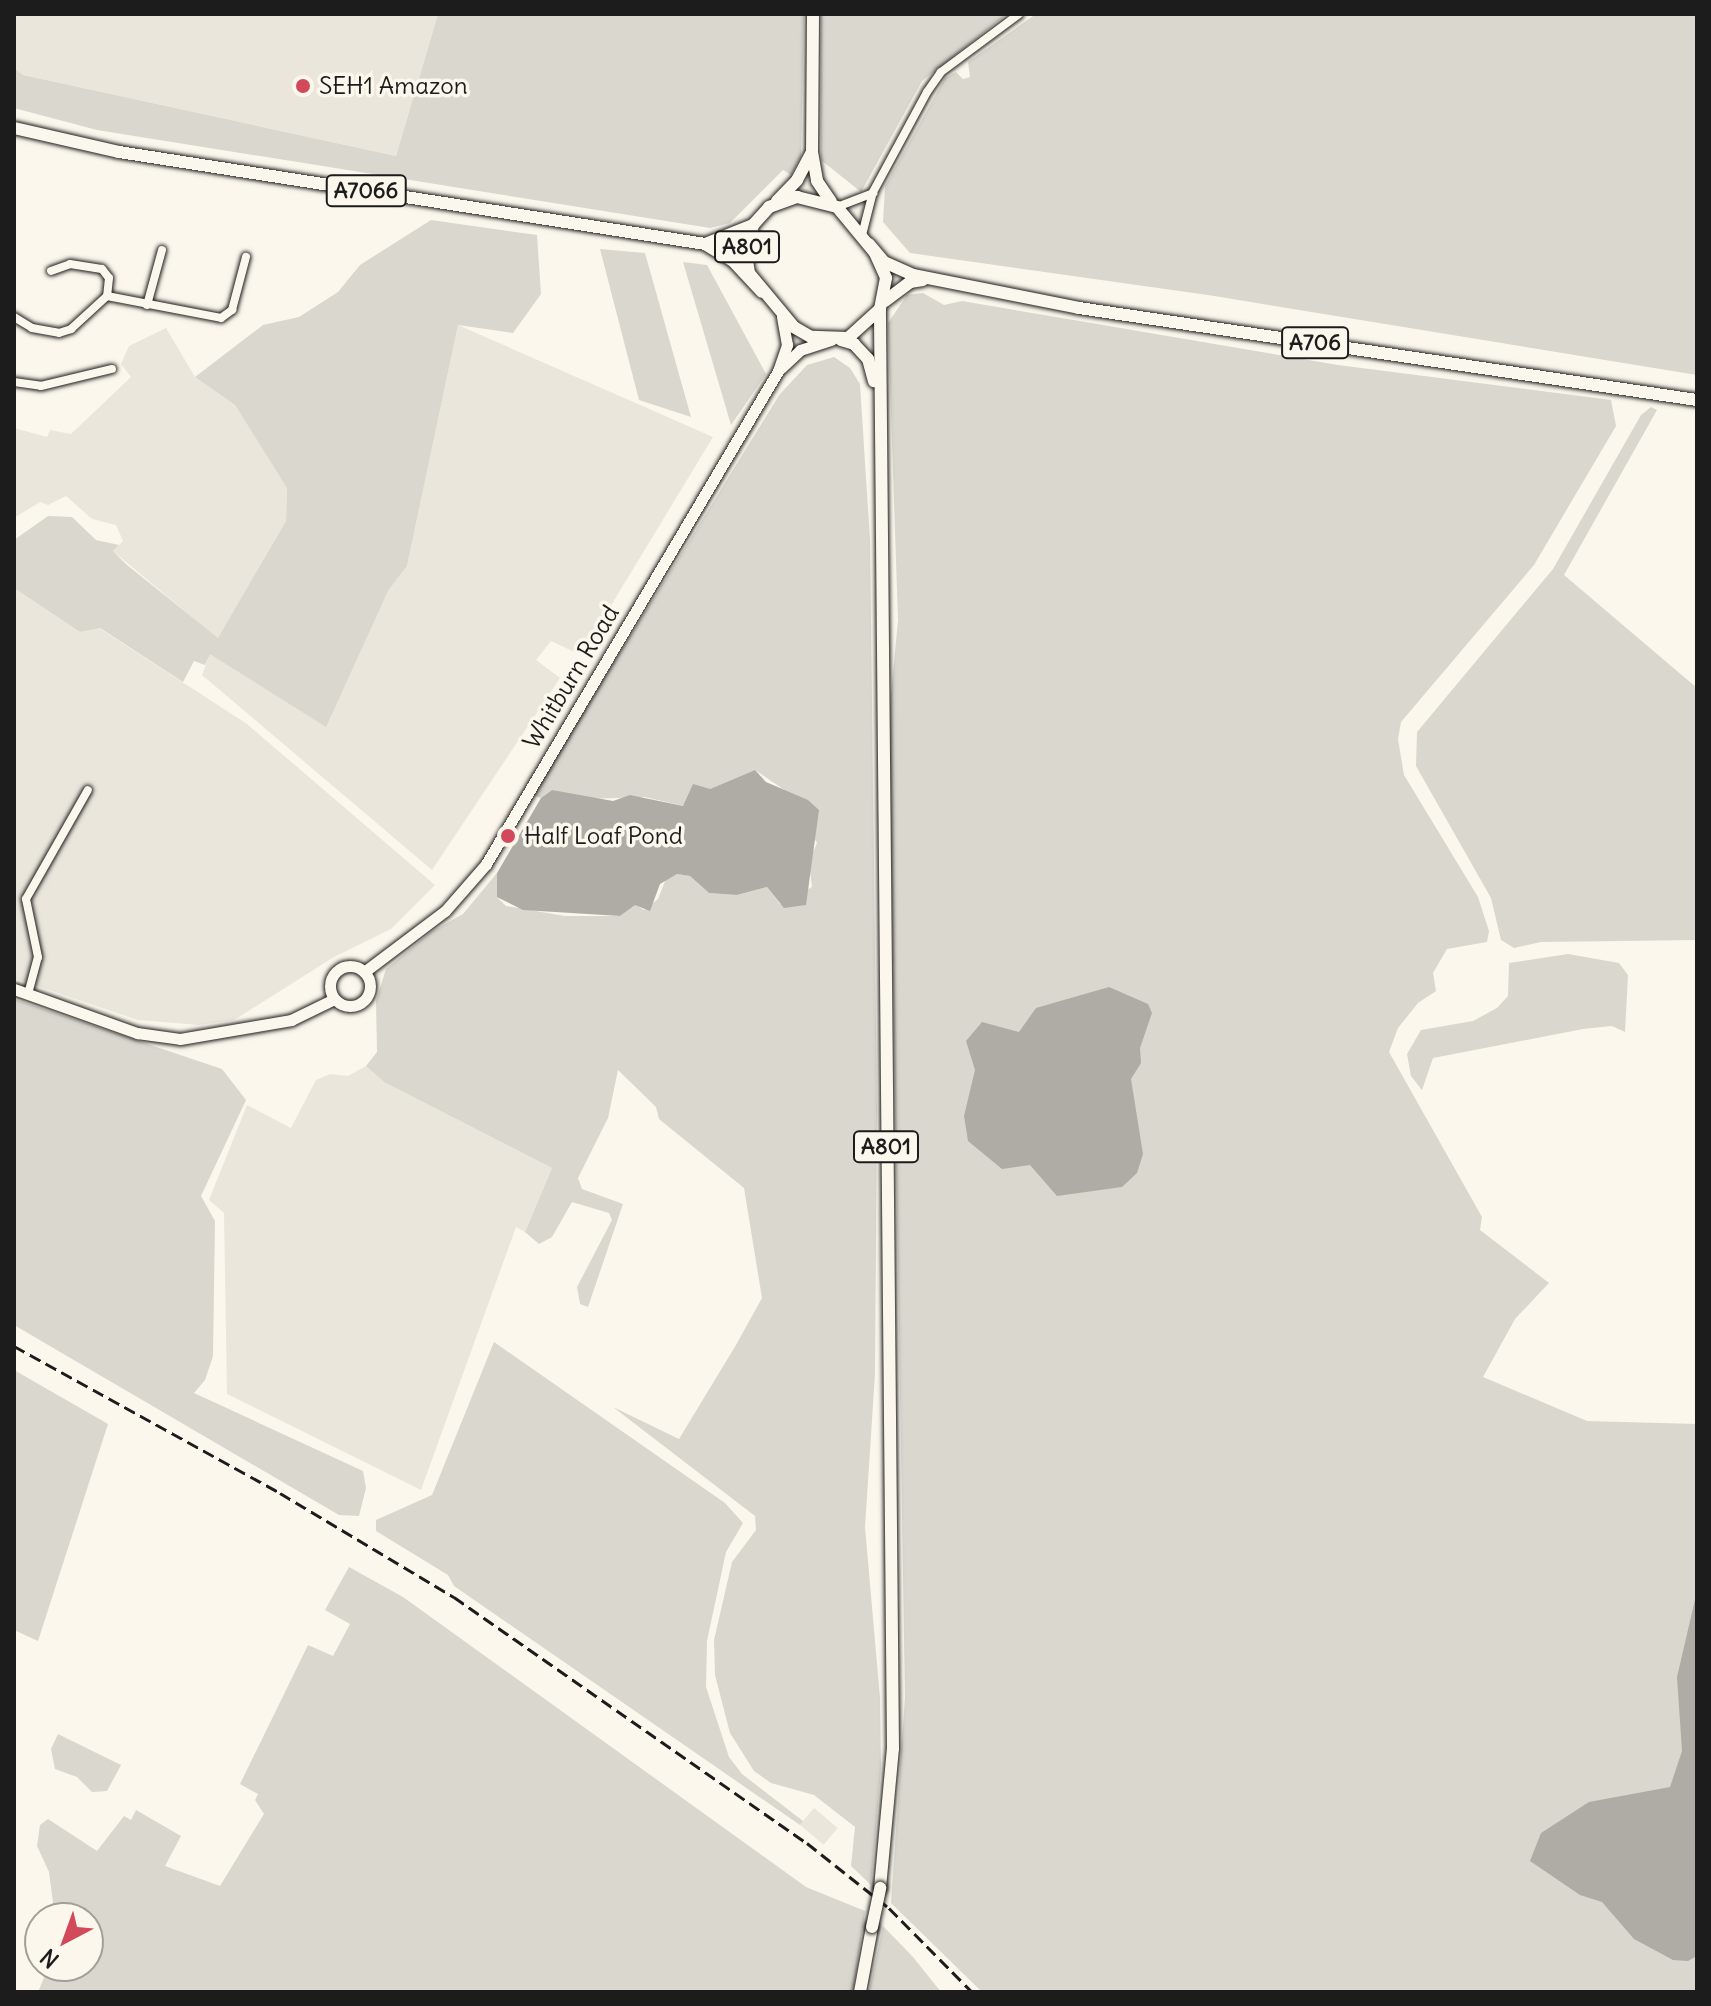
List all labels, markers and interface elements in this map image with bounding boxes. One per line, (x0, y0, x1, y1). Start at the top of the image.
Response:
place label: SEH1 Amazon (319, 72, 468, 100)
marker: SEH1 Amazon (294, 77, 312, 95)
road number: A7066 (324, 173, 408, 209)
road number: A801 (713, 229, 781, 265)
road number: A706 (1281, 325, 1349, 361)
street label: Whitburn Road (517, 600, 625, 754)
place label: Half Loaf Pond (524, 822, 683, 850)
marker: Half Loaf Pond (499, 827, 517, 845)
road number: A801 (852, 1129, 920, 1165)
north arrow (24, 1902, 104, 1982)
text: N (35, 1943, 64, 1974)

